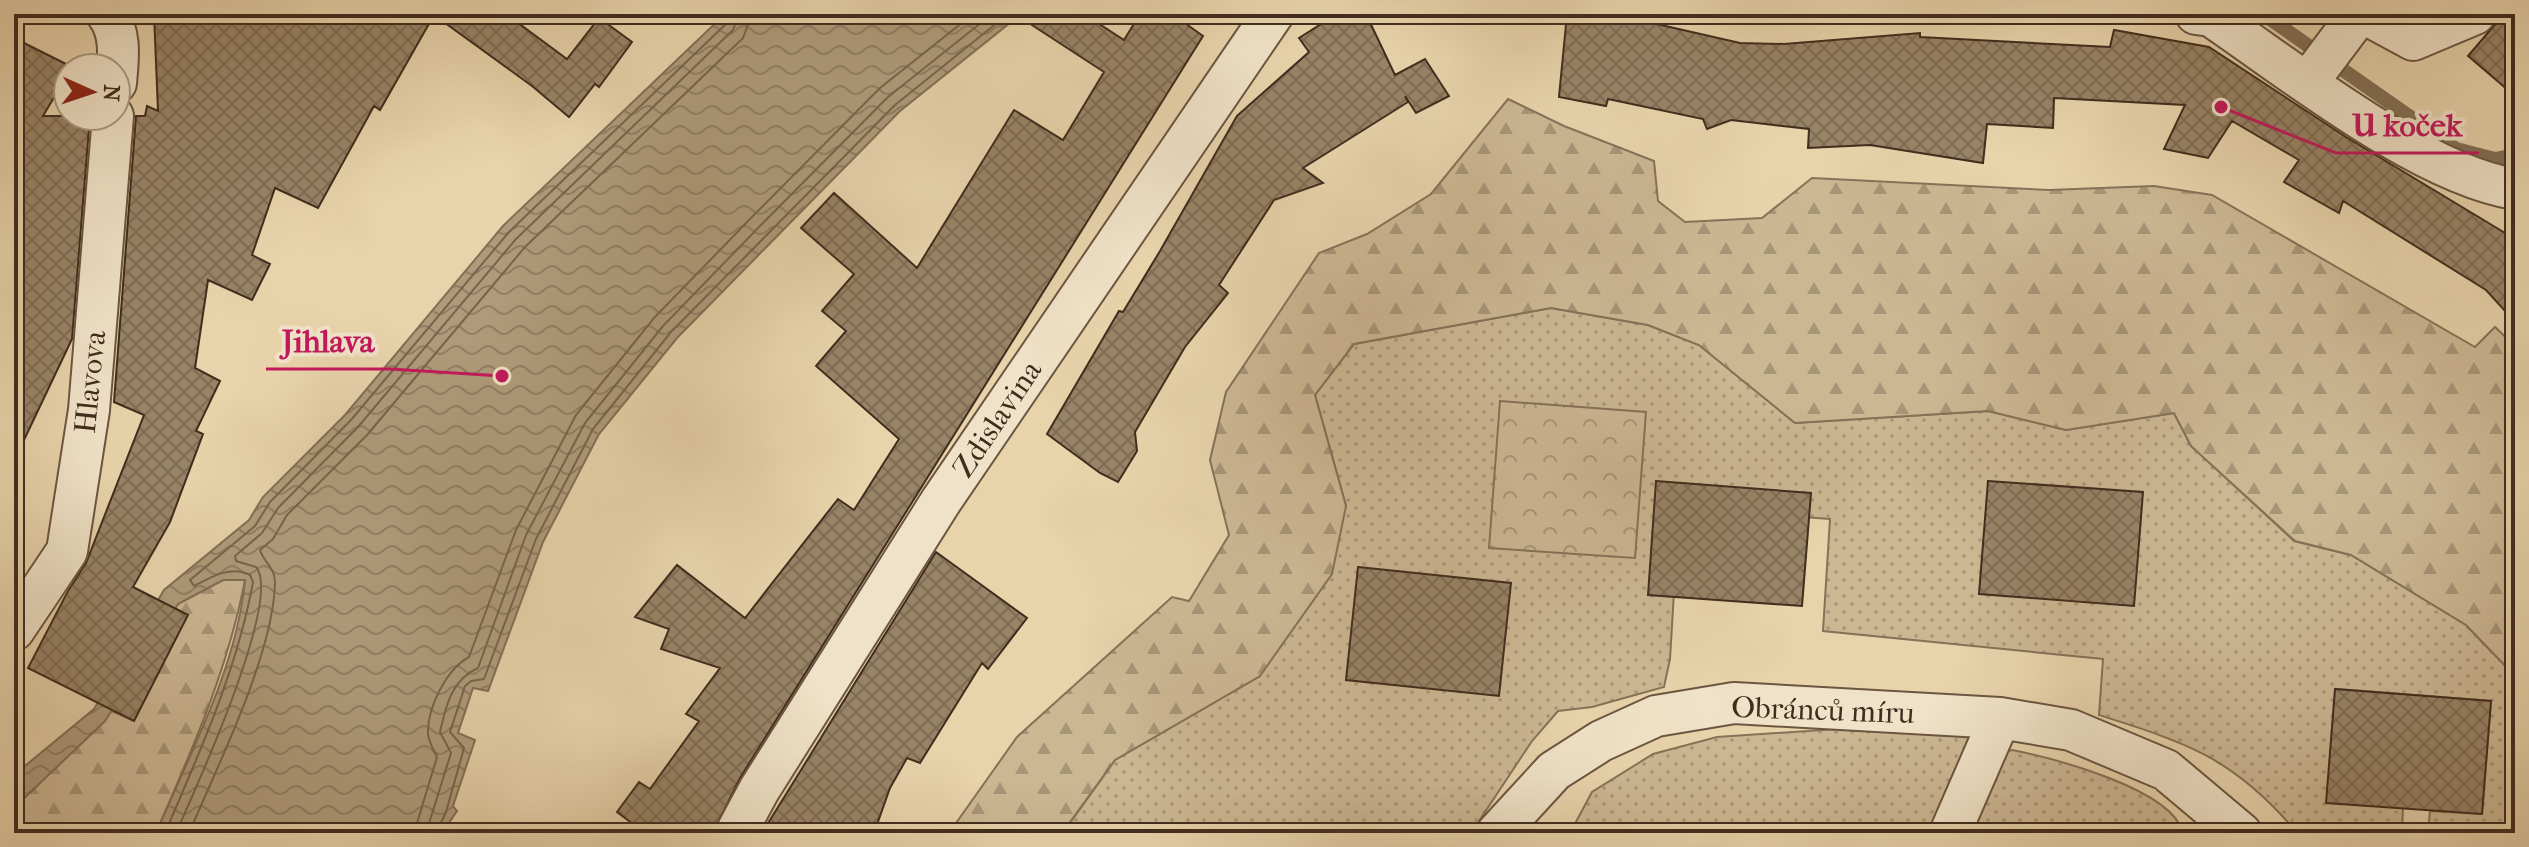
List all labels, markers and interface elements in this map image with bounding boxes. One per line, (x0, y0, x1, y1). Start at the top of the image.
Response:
north arrow (52, 52, 132, 132)
text: N (98, 84, 124, 102)
callout: U koček (2336, 97, 2479, 153)
text: U koček (2352, 107, 2464, 144)
callout: Jihlava (266, 313, 390, 369)
text: Jihlava (279, 323, 376, 360)
street label: Hlavova (68, 328, 113, 435)
street label: Zdislavina (946, 353, 1050, 484)
street label: Obránců míru (1731, 690, 1915, 731)

